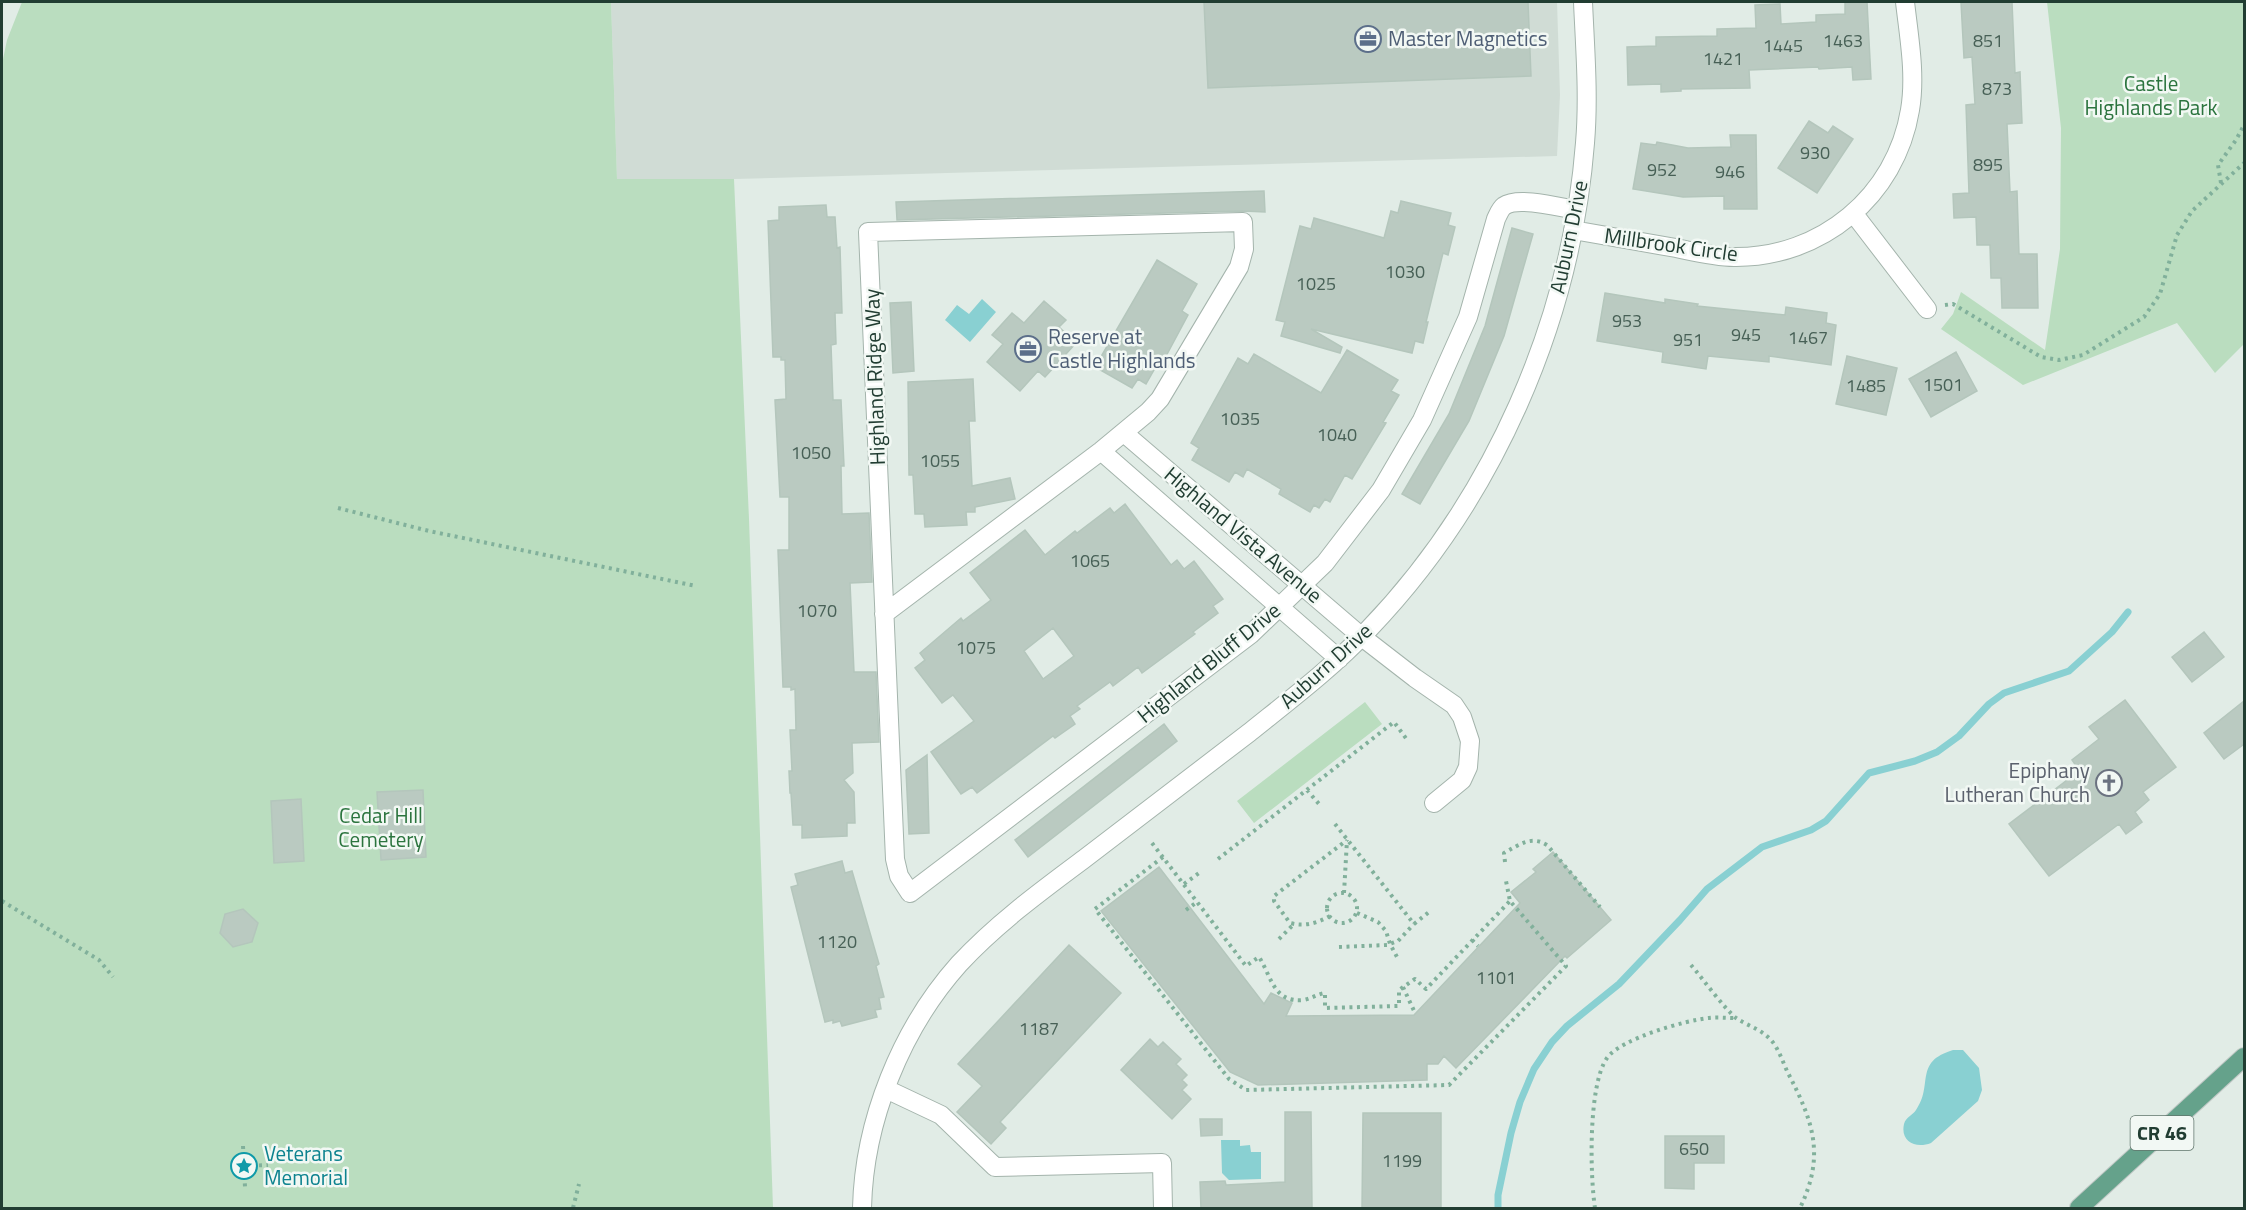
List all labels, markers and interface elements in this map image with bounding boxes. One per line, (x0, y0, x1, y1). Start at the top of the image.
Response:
place label: Master Magnetics (1388, 22, 1547, 54)
office icon: Master Magnetics (1353, 24, 1383, 54)
house number: 1463 (1823, 27, 1863, 54)
house number: 851 (1973, 27, 2003, 54)
house number: 1445 (1763, 32, 1803, 59)
house number: 1421 (1703, 45, 1743, 72)
park label: Castle Highlands Park (2084, 67, 2218, 123)
house number: 873 (1982, 75, 2012, 102)
house number: 930 (1800, 139, 1830, 166)
house number: 895 (1973, 151, 2003, 178)
house number: 952 (1647, 156, 1677, 183)
house number: 946 (1715, 158, 1745, 185)
street label: Auburn Drive (1540, 177, 1596, 296)
street label: Millbrook Circle (1602, 219, 1740, 269)
house number: 1030 (1385, 258, 1425, 285)
house number: 1025 (1296, 270, 1336, 297)
street label: Highland Ridge Way (855, 288, 893, 466)
house number: 953 (1612, 307, 1642, 334)
place label: Reserve at Castle Highlands (1048, 320, 1196, 376)
house number: 945 (1731, 321, 1761, 348)
house number: 1467 (1788, 324, 1828, 351)
house number: 951 (1673, 326, 1703, 353)
office icon: Reserve at Castle Highlands (1013, 334, 1043, 364)
house number: 1501 (1923, 371, 1963, 398)
house number: 1485 (1846, 372, 1886, 399)
house number: 1035 (1220, 405, 1260, 432)
house number: 1040 (1317, 421, 1357, 448)
house number: 1050 (791, 439, 831, 466)
house number: 1055 (920, 447, 960, 474)
street label: Highland Vista Avenue (1158, 458, 1330, 610)
house number: 1065 (1070, 547, 1110, 574)
street label: Highland Bluff Drive (1130, 594, 1287, 730)
house number: 1070 (797, 597, 837, 624)
street label: Auburn Drive (1272, 615, 1379, 716)
house number: 1075 (956, 634, 996, 661)
place label: Epiphany Lutheran Church (1945, 754, 2090, 810)
church icon: Epiphany Lutheran Church (2094, 768, 2124, 798)
park label: Cedar Hill Cemetery (338, 799, 424, 855)
house number: 1120 (817, 928, 857, 955)
house number: 1101 (1476, 964, 1516, 991)
house number: 1187 (1019, 1015, 1059, 1042)
road number: CR 46 (2130, 1116, 2194, 1150)
house number: 650 (1679, 1135, 1709, 1162)
place label: Veterans Memorial (264, 1137, 348, 1193)
house number: 1199 (1382, 1147, 1422, 1174)
place icon: Veterans Memorial (229, 1151, 259, 1181)

